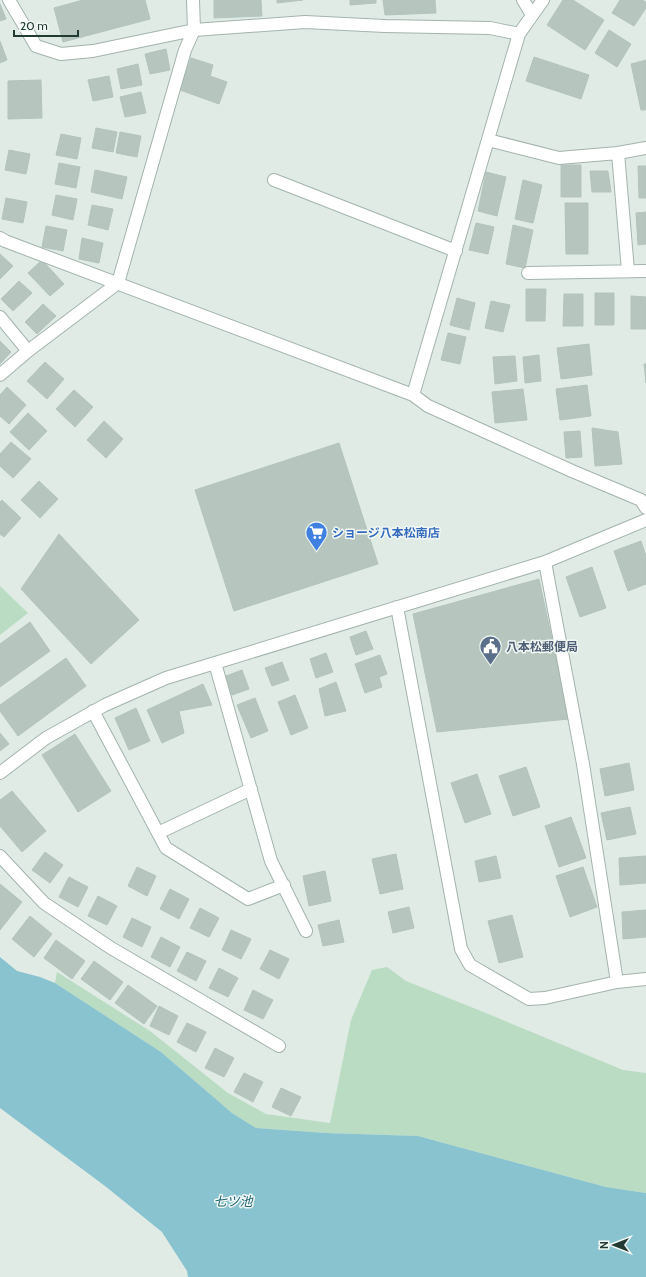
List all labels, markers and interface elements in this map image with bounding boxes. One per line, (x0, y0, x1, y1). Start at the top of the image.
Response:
scale bar (14, 12, 78, 38)
text: 20 m (20, 18, 48, 33)
supermarket icon: ショージ八本松南店 (304, 519, 330, 552)
place label: ショージ八本松南店 (332, 525, 440, 540)
public building icon: 八本松郵便局 (478, 633, 504, 666)
place label: 八本松郵便局 (506, 639, 578, 654)
water label: 七ツ池 (213, 1193, 254, 1209)
north arrow (594, 1225, 634, 1265)
text: N (597, 1241, 611, 1249)

